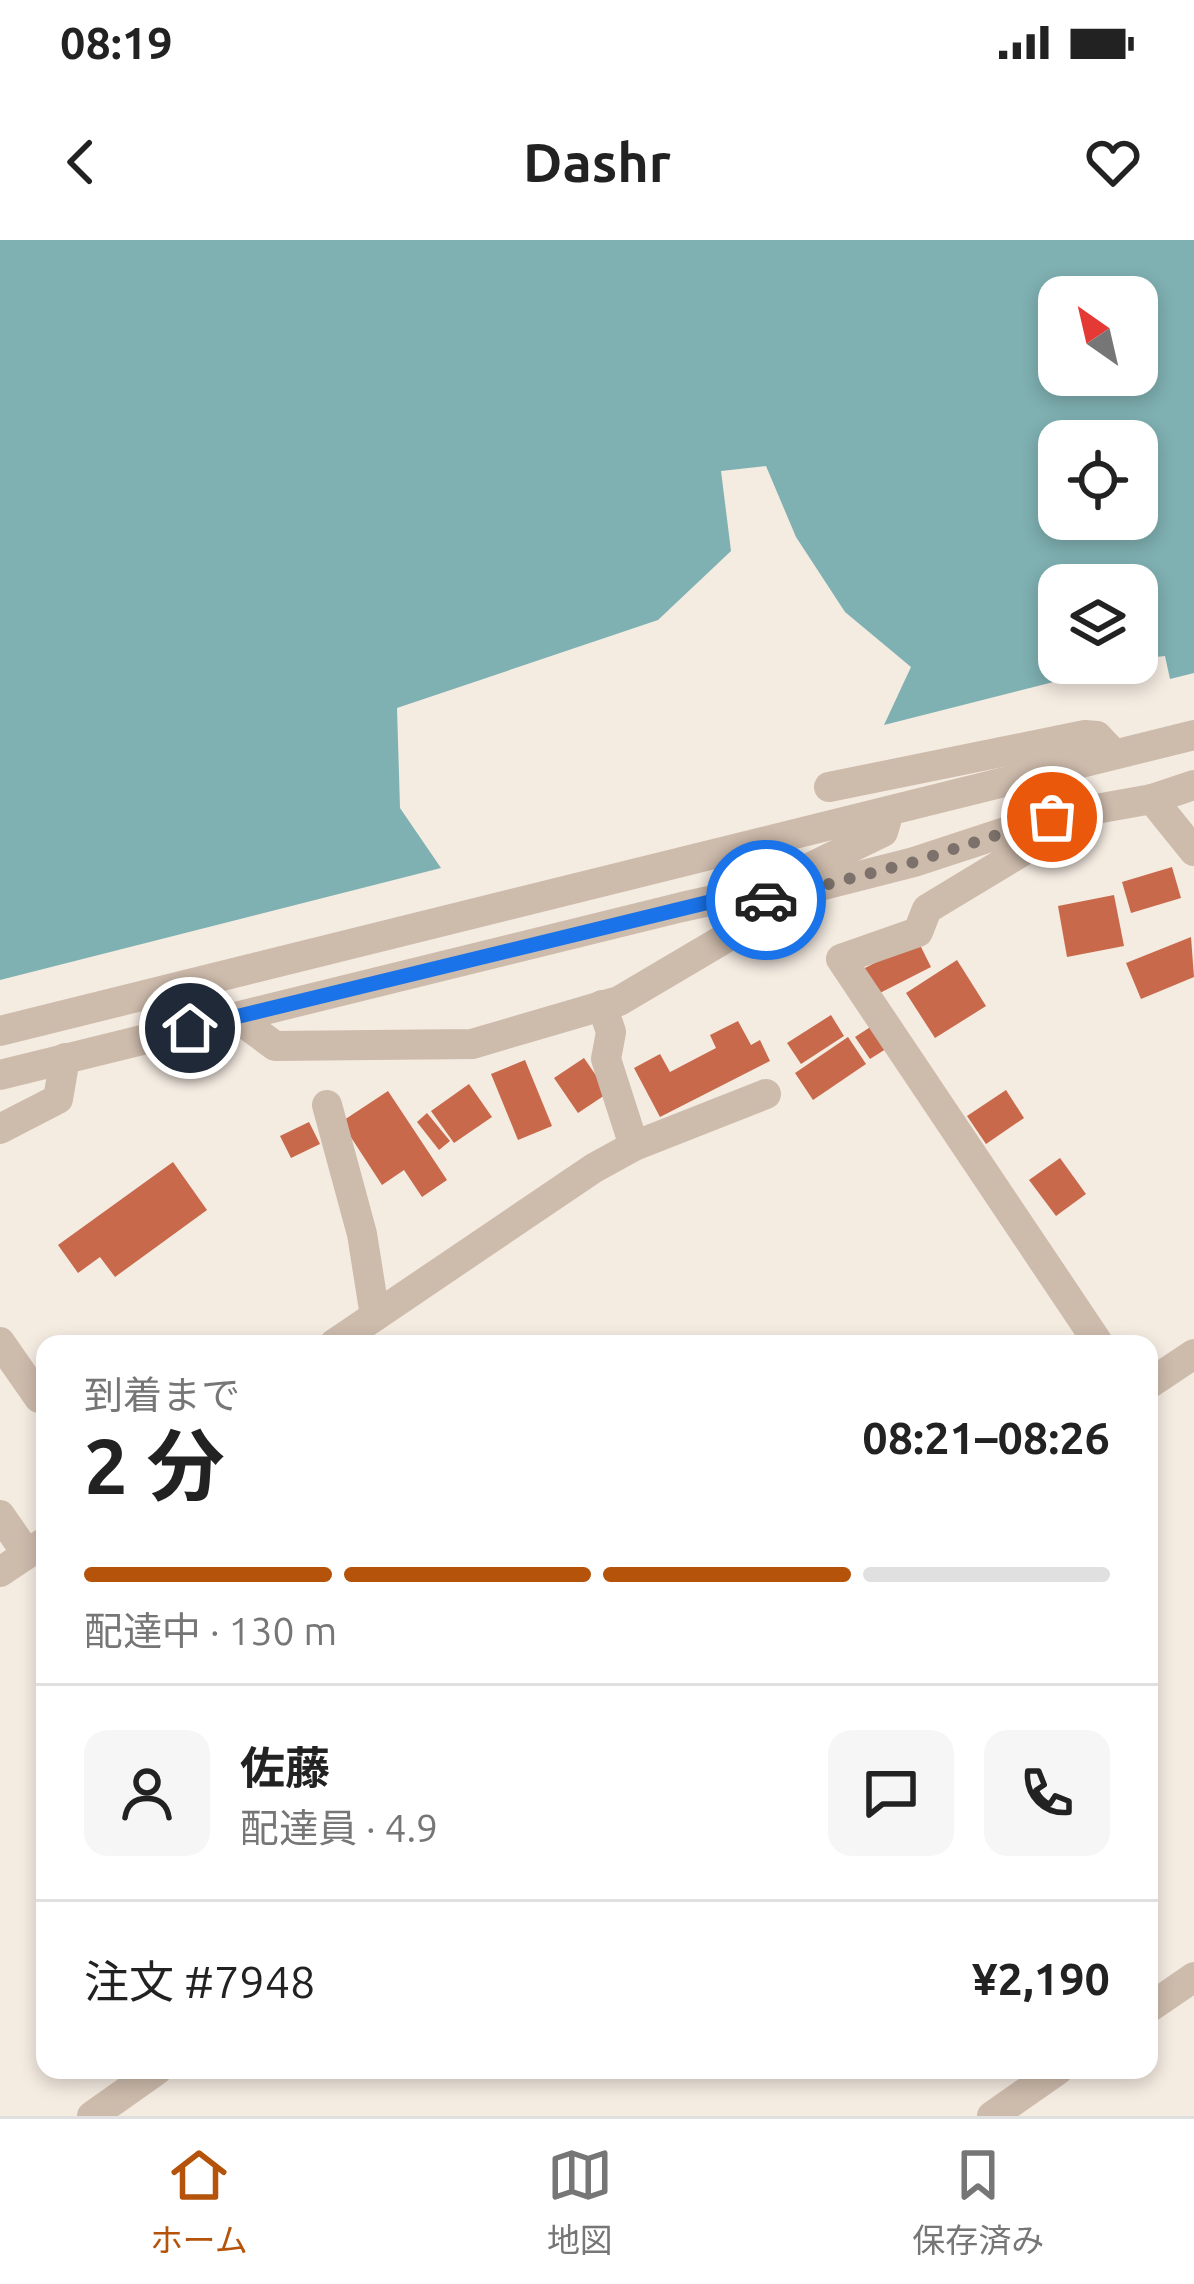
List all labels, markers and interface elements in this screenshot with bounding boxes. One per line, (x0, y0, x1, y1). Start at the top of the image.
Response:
text: 08:19 (60, 17, 173, 68)
icon: back (48, 129, 114, 195)
icon: heart (1080, 129, 1146, 195)
text: Dashr (523, 132, 671, 192)
north arrow (1038, 276, 1158, 396)
map controls (1038, 276, 1158, 684)
button: locate (1038, 420, 1158, 540)
button: layers (1038, 564, 1158, 684)
pin (1001, 766, 1103, 868)
icon: bag (1019, 784, 1085, 850)
courier (706, 840, 826, 960)
icon: car (733, 867, 799, 933)
pin (139, 977, 241, 1079)
icon: home (157, 995, 223, 1061)
text: 到着まで (84, 1373, 240, 1416)
text: 08:21–08:26 (862, 1412, 1110, 1463)
text: 2 分 (84, 1421, 224, 1509)
text: 配達中 · 130 m (84, 1609, 337, 1652)
button: person (84, 1730, 210, 1856)
button: chat (828, 1730, 954, 1856)
button: phone (984, 1730, 1110, 1856)
text: 佐藤 (240, 1742, 330, 1793)
text: 配達員 · 4.9 (240, 1806, 438, 1849)
text: ¥2,190 (972, 1953, 1110, 2004)
text: 注文 #7948 (84, 1956, 315, 2007)
tab: ホーム (150, 2142, 248, 2262)
tab: 地図 (547, 2142, 613, 2262)
tab: 保存済み (912, 2142, 1044, 2262)

